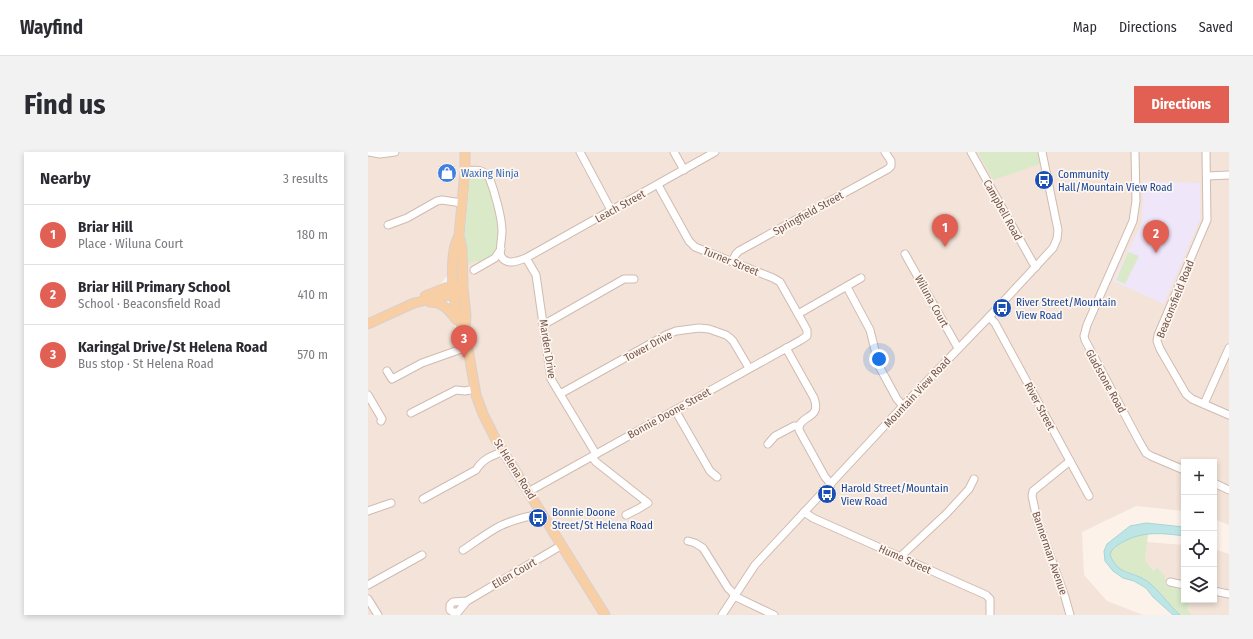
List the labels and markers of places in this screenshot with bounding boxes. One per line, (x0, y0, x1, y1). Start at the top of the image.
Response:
shop icon: Waxing Ninja (436, 162, 458, 184)
place label: Waxing Ninja (461, 167, 519, 180)
place label: Community Hall/Mountain View Road (1058, 168, 1173, 194)
bus stop icon: Community Hall/Mountain View Road (1033, 169, 1055, 191)
pin: 1 (932, 214, 958, 247)
pin: 2 (1143, 220, 1169, 253)
place label: River Street/Mountain View Road (1016, 296, 1116, 322)
bus stop icon: River Street/Mountain View Road (991, 297, 1013, 319)
pin: 3 (451, 325, 477, 358)
place label: Harold Street/Mountain View Road (841, 482, 949, 508)
bus stop icon: Harold Street/Mountain View Road (816, 483, 838, 505)
place label: Bonnie Doone Street/St Helena Road (552, 506, 653, 532)
bus stop icon: Bonnie Doone Street/St Helena Road (527, 507, 549, 529)

